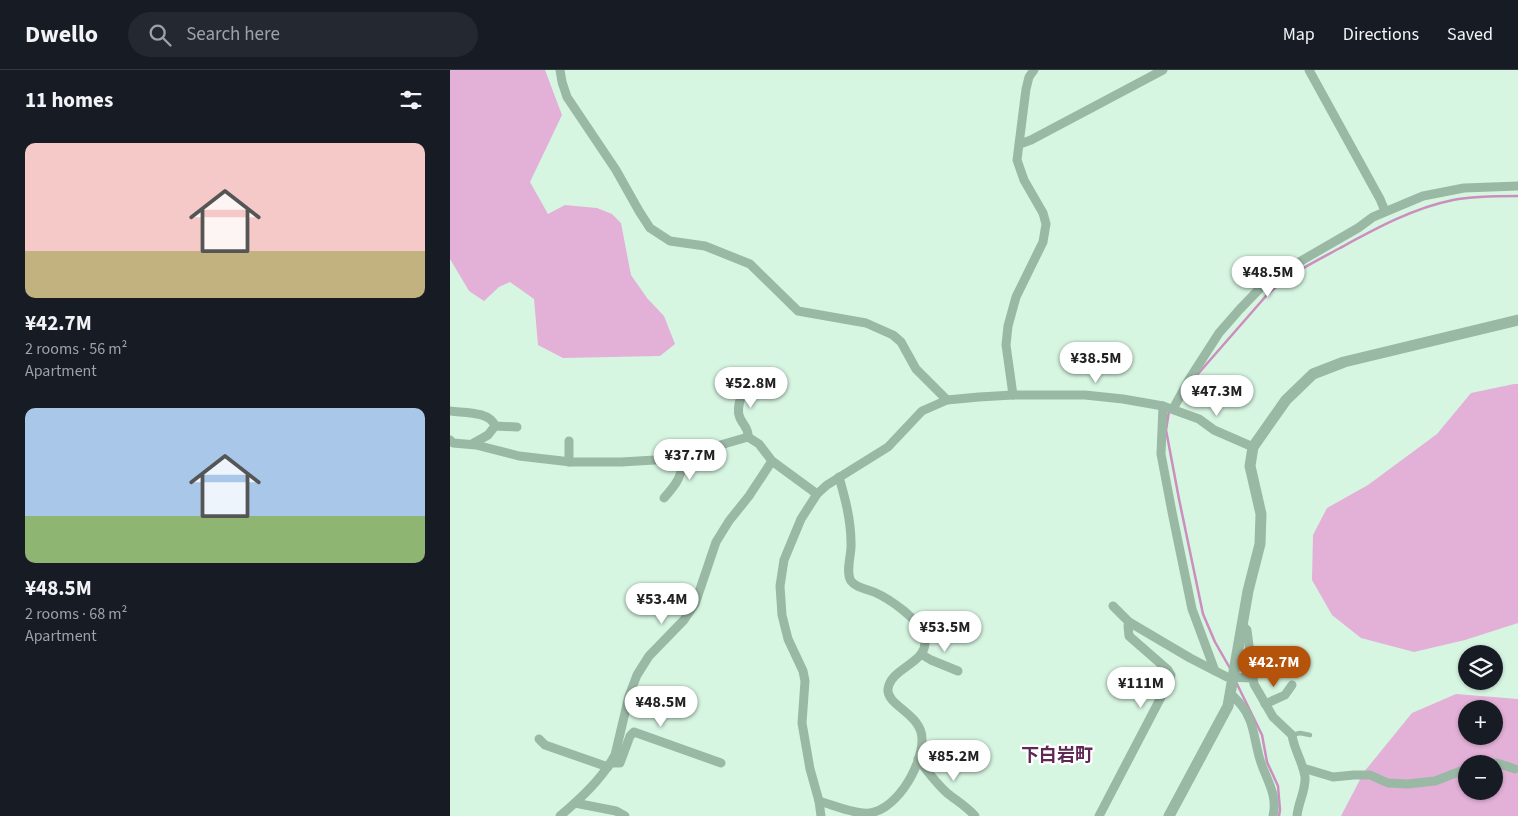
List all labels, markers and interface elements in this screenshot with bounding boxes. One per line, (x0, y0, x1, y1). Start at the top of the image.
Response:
search box (128, 12, 478, 57)
text: Dwello (25, 17, 98, 52)
icon: search (146, 21, 174, 49)
text: Search here (186, 21, 280, 48)
text: Map (1283, 22, 1315, 47)
text: Directions (1343, 22, 1419, 47)
text: Saved (1447, 22, 1493, 47)
text: 11 homes (25, 85, 113, 115)
icon: filters (397, 86, 425, 114)
icon: home (180, 176, 270, 266)
pin: ¥48.5M (1227, 256, 1309, 298)
text: ¥48.5M (1243, 261, 1293, 283)
text: ¥42.7M (25, 308, 92, 338)
text: 2 rooms · 56 m² (25, 338, 127, 360)
pin: ¥38.5M (1055, 342, 1137, 384)
text: ¥38.5M (1071, 347, 1121, 369)
text: Apartment (25, 360, 97, 382)
pin: ¥52.8M (710, 366, 792, 409)
text: ¥52.8M (726, 372, 776, 394)
pin: ¥47.3M (1176, 374, 1258, 417)
text: ¥47.3M (1192, 380, 1242, 402)
pin: ¥37.7M (649, 438, 731, 481)
icon: home (180, 441, 270, 531)
text: ¥37.7M (665, 444, 715, 466)
text: ¥48.5M (25, 573, 92, 603)
pin: ¥53.4M (621, 582, 703, 625)
text: ¥53.4M (637, 588, 687, 610)
text: 2 rooms · 68 m² (25, 603, 127, 625)
pin: ¥53.5M (904, 610, 986, 653)
text: ¥53.5M (920, 616, 970, 638)
text: Apartment (25, 625, 97, 647)
map controls (1458, 645, 1503, 800)
button: layers (1458, 645, 1503, 690)
pin: ¥42.7M (1233, 646, 1315, 688)
text: ¥42.7M (1249, 651, 1299, 673)
pin: ¥111M (1106, 666, 1176, 709)
text: ¥111M (1118, 672, 1164, 694)
pin: ¥48.5M (620, 686, 702, 728)
text: ¥48.5M (636, 691, 686, 713)
button: + (1458, 700, 1503, 745)
pin: ¥85.2M (913, 740, 995, 782)
district label: 下白岩町 (1021, 743, 1093, 768)
text: ¥85.2M (929, 745, 979, 767)
button: − (1458, 755, 1503, 800)

